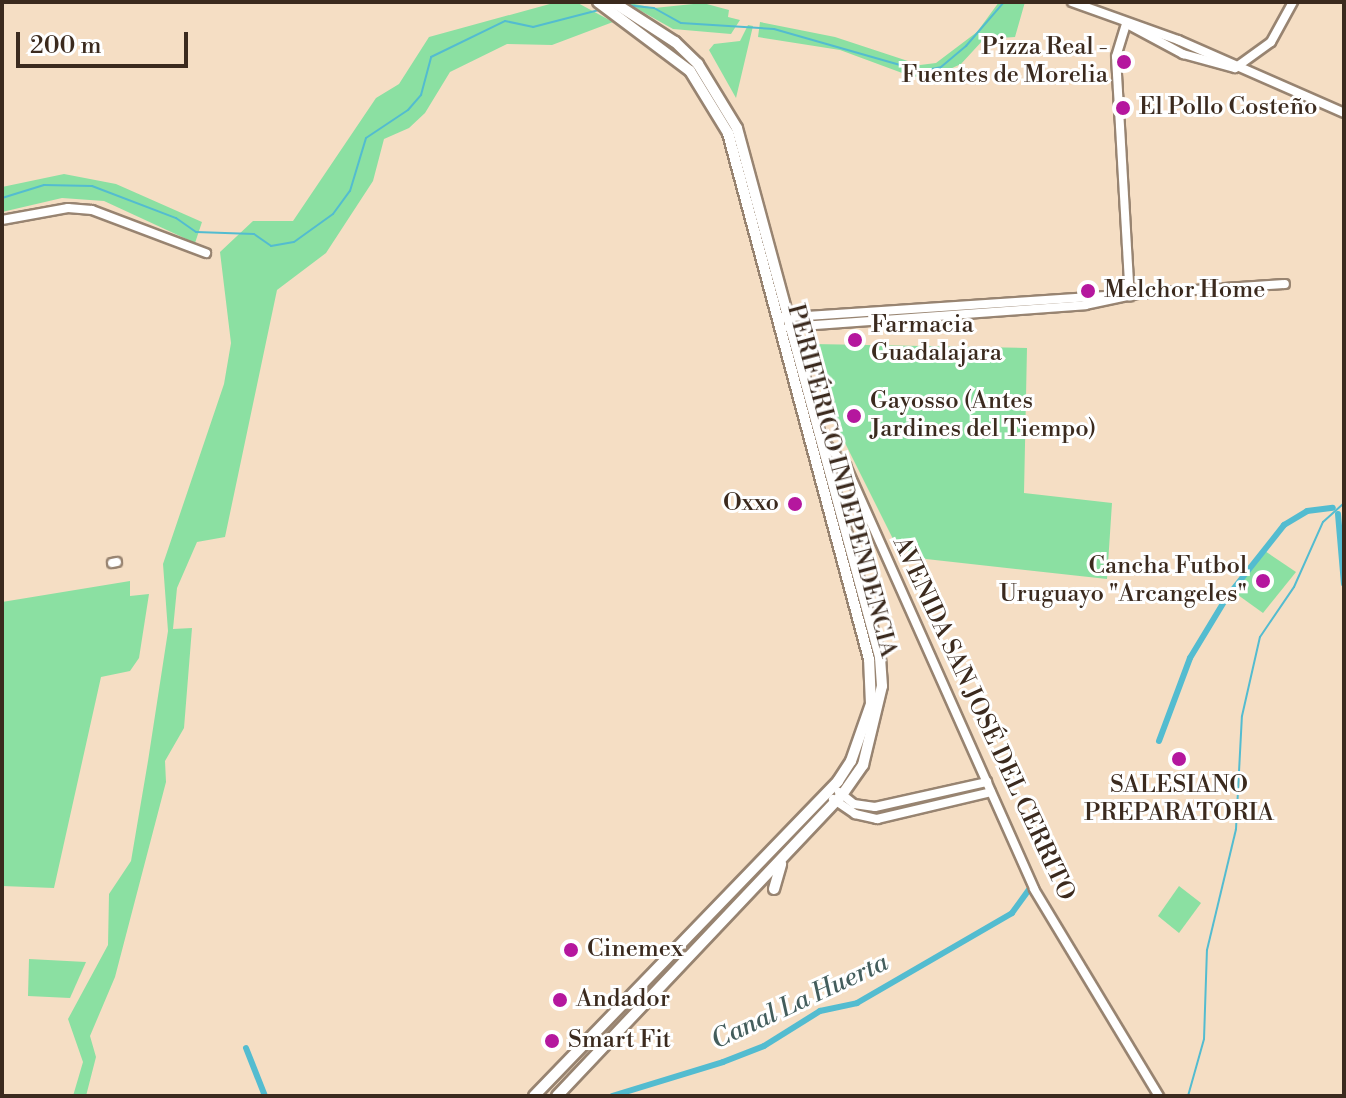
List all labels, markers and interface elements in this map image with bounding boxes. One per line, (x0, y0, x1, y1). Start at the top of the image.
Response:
scale bar (20, 16, 192, 66)
text: 200 m (30, 31, 101, 61)
place label: Pizza Real - Fuentes de Morelia (902, 34, 1108, 90)
marker: Pizza Real - Fuentes de Morelia (1115, 53, 1133, 71)
place label: El Pollo Costeño (1139, 94, 1317, 122)
marker: El Pollo Costeño (1114, 99, 1132, 117)
place label: Melchor Home (1104, 277, 1265, 305)
marker: Melchor Home (1079, 282, 1097, 300)
street label: PERIFÉRICO INDEPENDENCIA (780, 301, 902, 661)
place label: Farmacia Guadalajara (871, 312, 1002, 368)
marker: Farmacia Guadalajara (846, 331, 864, 349)
place label: Gayosso (Antes Jardines del Tiempo) (870, 388, 1096, 444)
marker: Gayosso (Antes Jardines del Tiempo) (845, 407, 863, 425)
place label: Oxxo (723, 490, 779, 518)
marker: Oxxo (786, 495, 804, 513)
street label: AVENIDA SAN JOSÉ DEL CERRITO (886, 533, 1080, 905)
place label: Cancha Futbol Uruguayo "Arcangeles" (999, 553, 1247, 609)
marker: Cancha Futbol Uruguayo "Arcangeles" (1254, 572, 1272, 590)
marker: SALESIANO PREPARATORIA (1170, 750, 1188, 768)
place label: SALESIANO PREPARATORIA (1084, 772, 1274, 828)
place label: Cinemex (587, 936, 683, 964)
marker: Cinemex (562, 941, 580, 959)
water label: Canal La Huerta (707, 947, 893, 1057)
place label: Andador (576, 986, 670, 1014)
marker: Andador (551, 991, 569, 1009)
place label: Smart Fit (568, 1027, 671, 1055)
marker: Smart Fit (543, 1032, 561, 1050)

